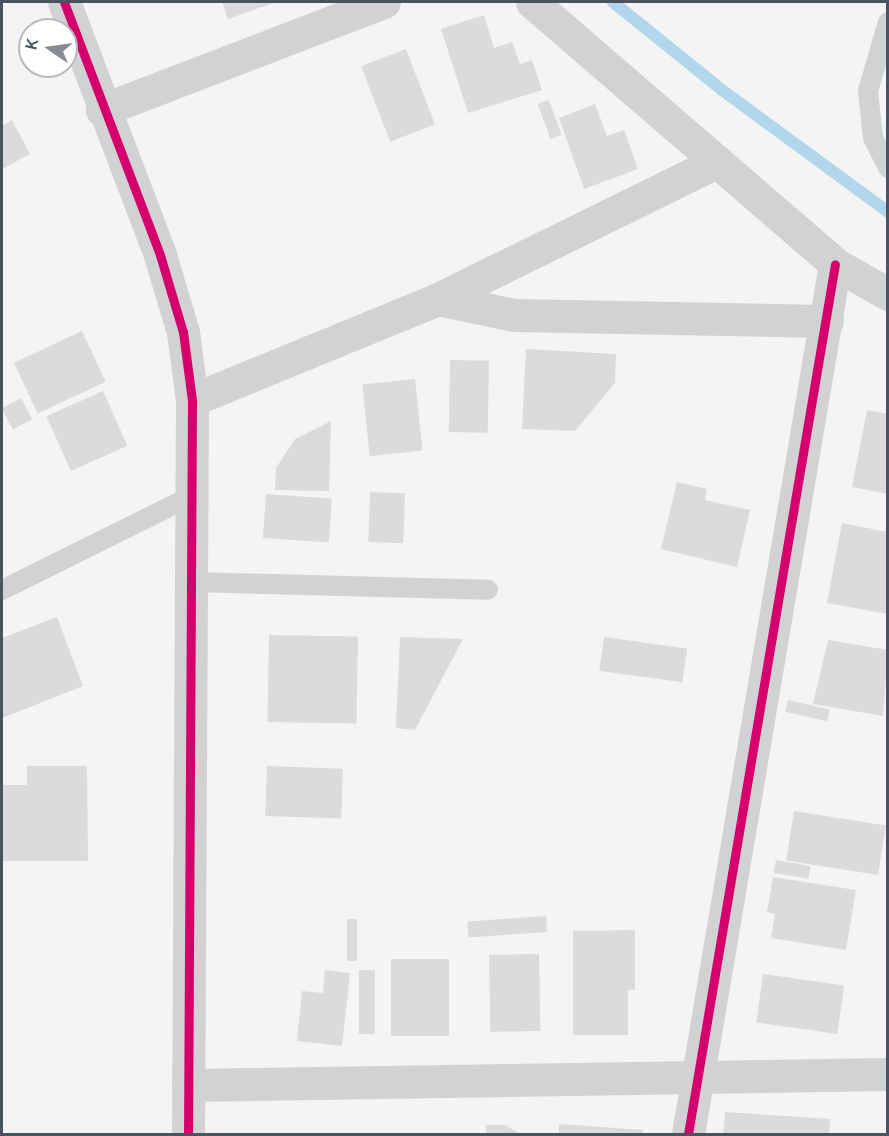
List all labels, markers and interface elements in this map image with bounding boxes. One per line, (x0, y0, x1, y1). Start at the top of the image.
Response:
north arrow (18, 18, 78, 78)
text: K (21, 37, 42, 52)

